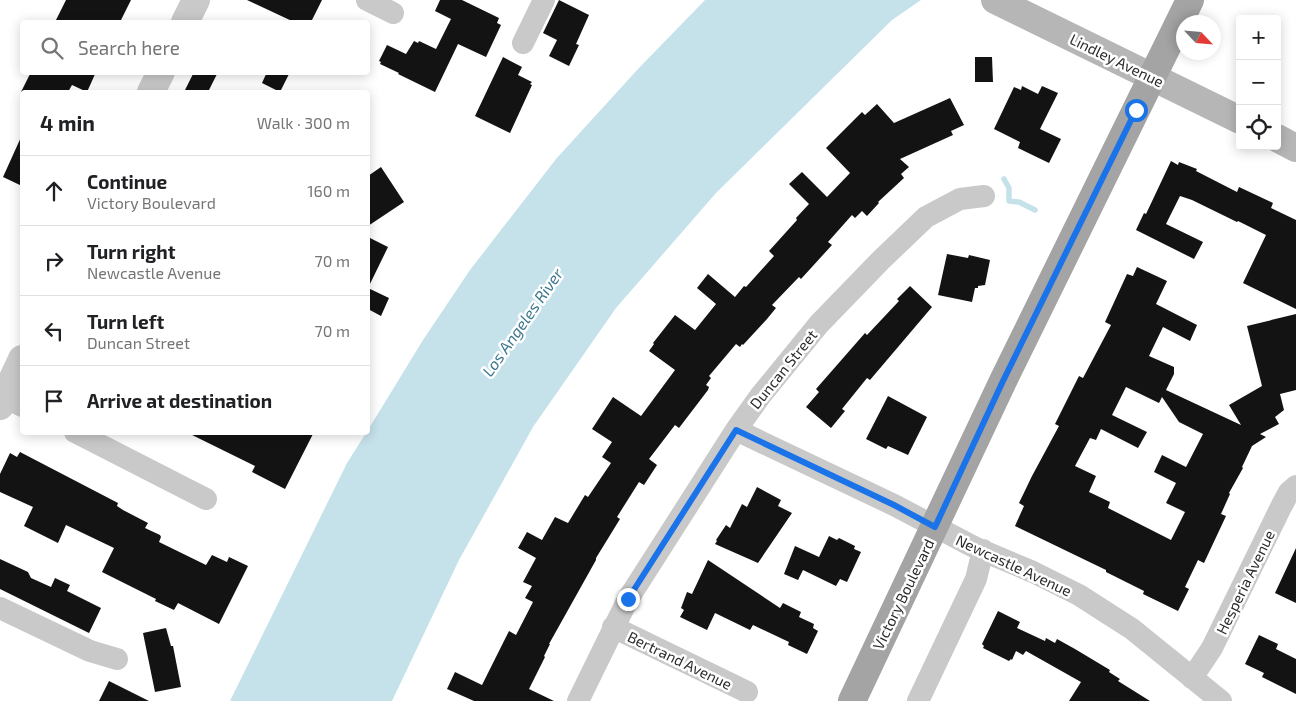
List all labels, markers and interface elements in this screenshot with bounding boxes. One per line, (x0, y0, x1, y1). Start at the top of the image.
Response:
north arrow (1176, 15, 1221, 60)
map controls (1236, 15, 1281, 150)
button: + (1236, 15, 1281, 60)
search box (20, 20, 370, 75)
street label: Lindley Avenue (1067, 30, 1167, 90)
icon: search (38, 34, 66, 62)
text: Search here (78, 36, 180, 59)
button: − (1236, 60, 1281, 105)
route start (1125, 99, 1148, 122)
button: locate (1236, 105, 1281, 150)
text: 4 min (40, 110, 95, 135)
text: Walk · 300 m (257, 113, 350, 132)
text: Continue (87, 170, 167, 193)
icon: ahead (40, 177, 68, 205)
text: 160 m (307, 181, 350, 200)
text: Victory Boulevard (87, 193, 216, 212)
text: Turn right (87, 240, 175, 263)
icon: right (40, 247, 68, 275)
text: 70 m (315, 251, 350, 270)
text: Newcastle Avenue (87, 263, 221, 282)
water label: Los Angeles River (478, 264, 567, 380)
text: Turn left (87, 310, 164, 333)
icon: left (40, 317, 68, 345)
text: 70 m (315, 321, 350, 340)
street label: Duncan Street (746, 326, 821, 412)
text: Duncan Street (87, 333, 190, 352)
icon: arrive (40, 387, 68, 415)
text: Arrive at destination (87, 389, 272, 412)
street label: Hesperia Avenue (1212, 527, 1278, 637)
street label: Newcastle Avenue (953, 530, 1075, 600)
street label: Victory Boulevard (868, 536, 938, 652)
route end (617, 588, 640, 611)
street label: Bertrand Avenue (625, 627, 735, 693)

